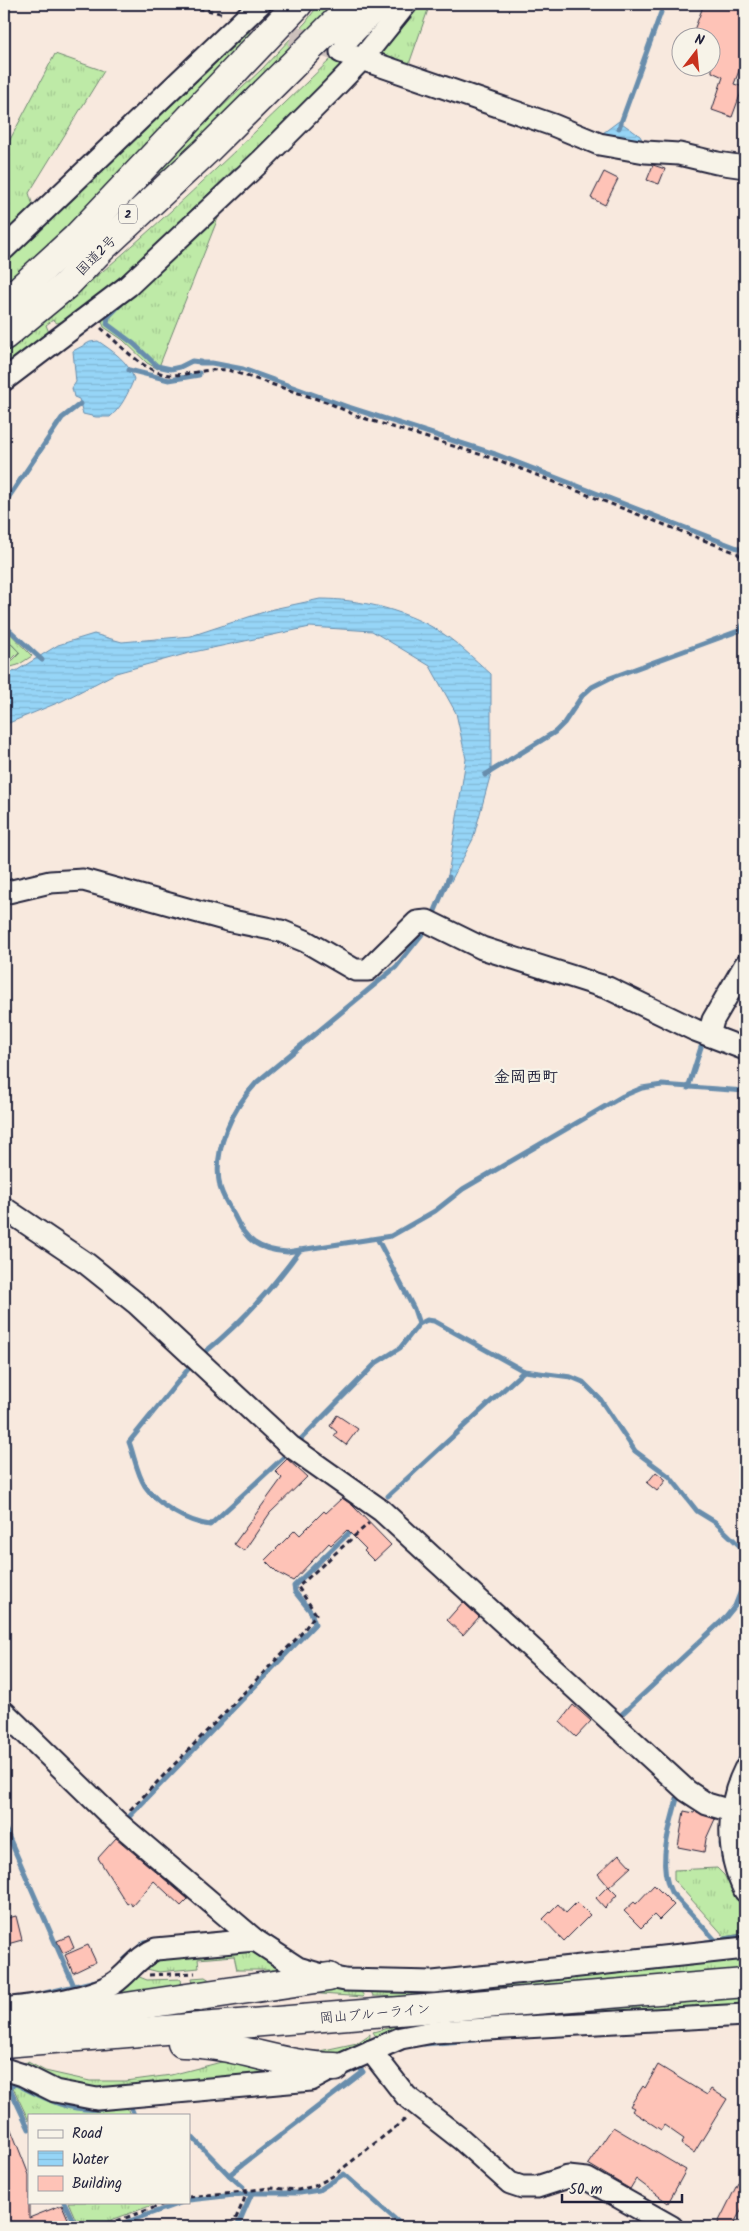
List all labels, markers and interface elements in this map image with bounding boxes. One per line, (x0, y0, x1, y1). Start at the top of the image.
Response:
north arrow (672, 28, 722, 78)
text: N (692, 29, 707, 52)
road number: 2 (119, 204, 137, 223)
street label: 国道2号 (71, 230, 122, 281)
district label: 金岡西町 (494, 1065, 558, 1090)
street label: 岡山ブルーライン (319, 1998, 432, 2030)
legend (28, 2114, 190, 2204)
text: Road (72, 2122, 103, 2146)
text: Water (72, 2148, 109, 2172)
scale bar (562, 2171, 682, 2203)
text: Building (72, 2172, 122, 2196)
text: 50 m (569, 2178, 603, 2202)

